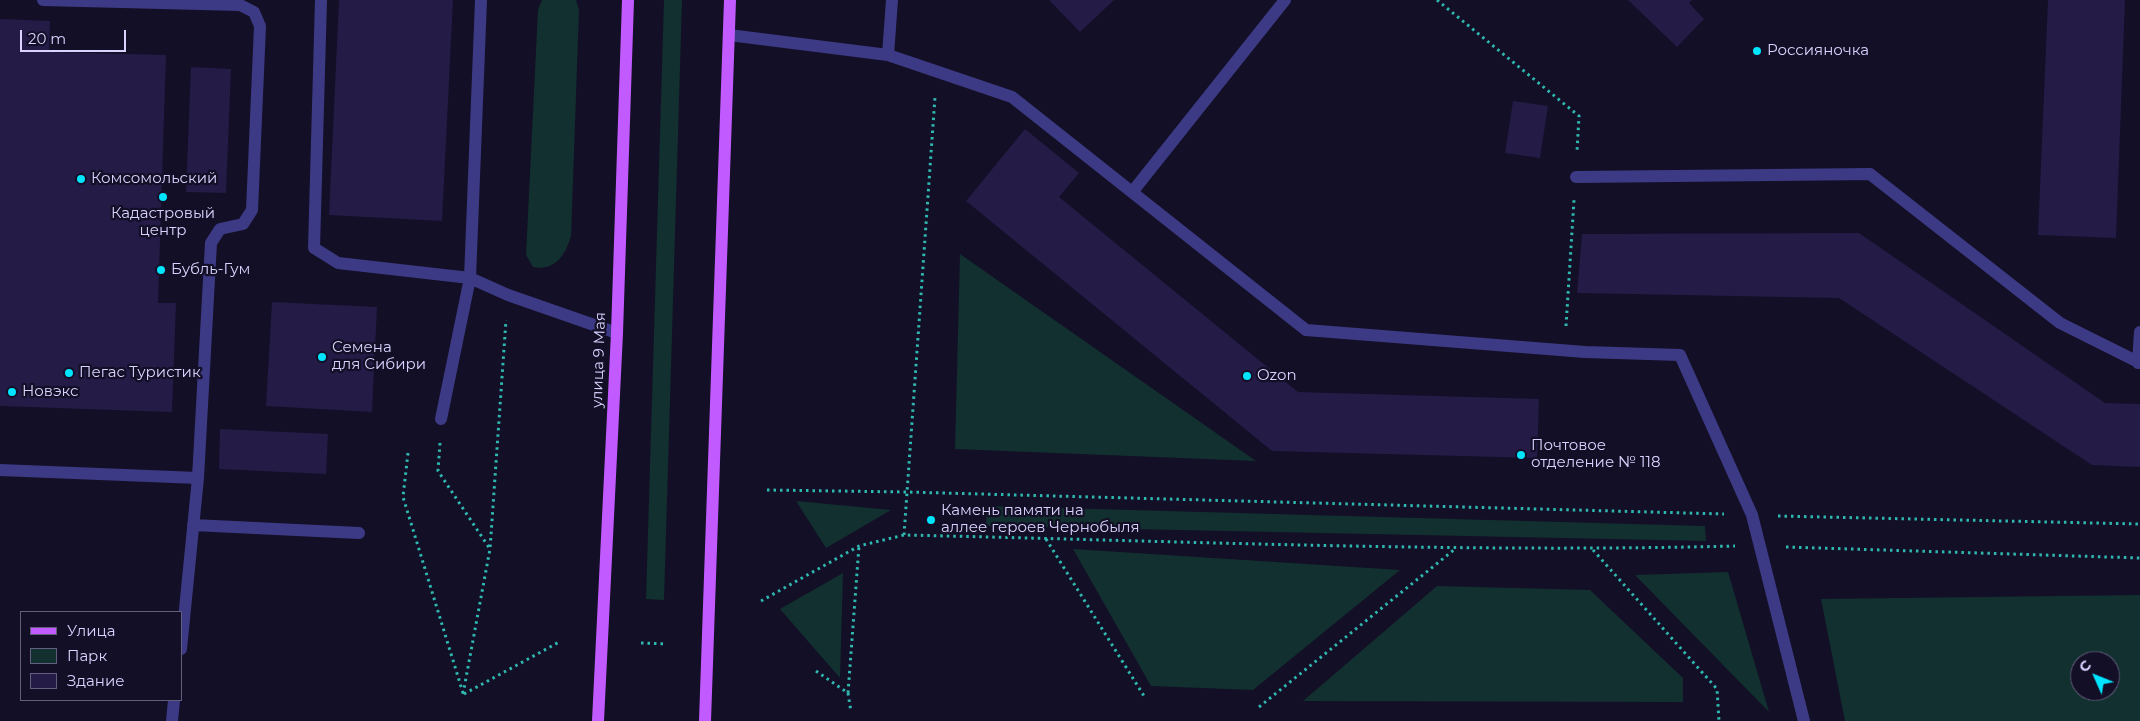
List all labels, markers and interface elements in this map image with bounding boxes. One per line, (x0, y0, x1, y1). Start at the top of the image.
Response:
scale bar (22, 20, 129, 52)
text: 20 m (28, 29, 66, 48)
place label: Россияночка (1767, 42, 1869, 60)
marker: Россияночка (1751, 45, 1763, 57)
place label: Комсомольский (91, 170, 217, 188)
marker: Комсомольский (75, 173, 87, 185)
marker: Кадастровый центр (157, 191, 169, 203)
place label: Кадастровый центр (111, 205, 215, 240)
place label: Бубль-Гум (171, 261, 250, 279)
marker: Бубль-Гум (155, 264, 167, 276)
street label: улица 9 Мая (588, 312, 610, 408)
place label: Семена для Сибири (332, 339, 426, 374)
marker: Семена для Сибири (316, 351, 328, 363)
place label: Пегас Туристик (79, 364, 201, 382)
marker: Пегас Туристик (63, 367, 75, 379)
place label: Ozon (1257, 367, 1297, 385)
marker: Ozon (1241, 370, 1253, 382)
place label: Новэкс (22, 383, 78, 401)
marker: Новэкс (6, 386, 18, 398)
place label: Почтовое отделение № 118 (1531, 437, 1660, 472)
marker: Почтовое отделение № 118 (1515, 449, 1527, 461)
place label: Камень памяти на аллее героев Чернобыля (941, 502, 1140, 537)
marker: Камень памяти на аллее героев Чернобыля (925, 514, 937, 526)
legend (20, 611, 182, 701)
text: Улица (67, 621, 115, 640)
text: Парк (67, 646, 107, 665)
north arrow (2070, 651, 2120, 701)
text: С (2075, 656, 2095, 676)
text: Здание (67, 671, 125, 690)

